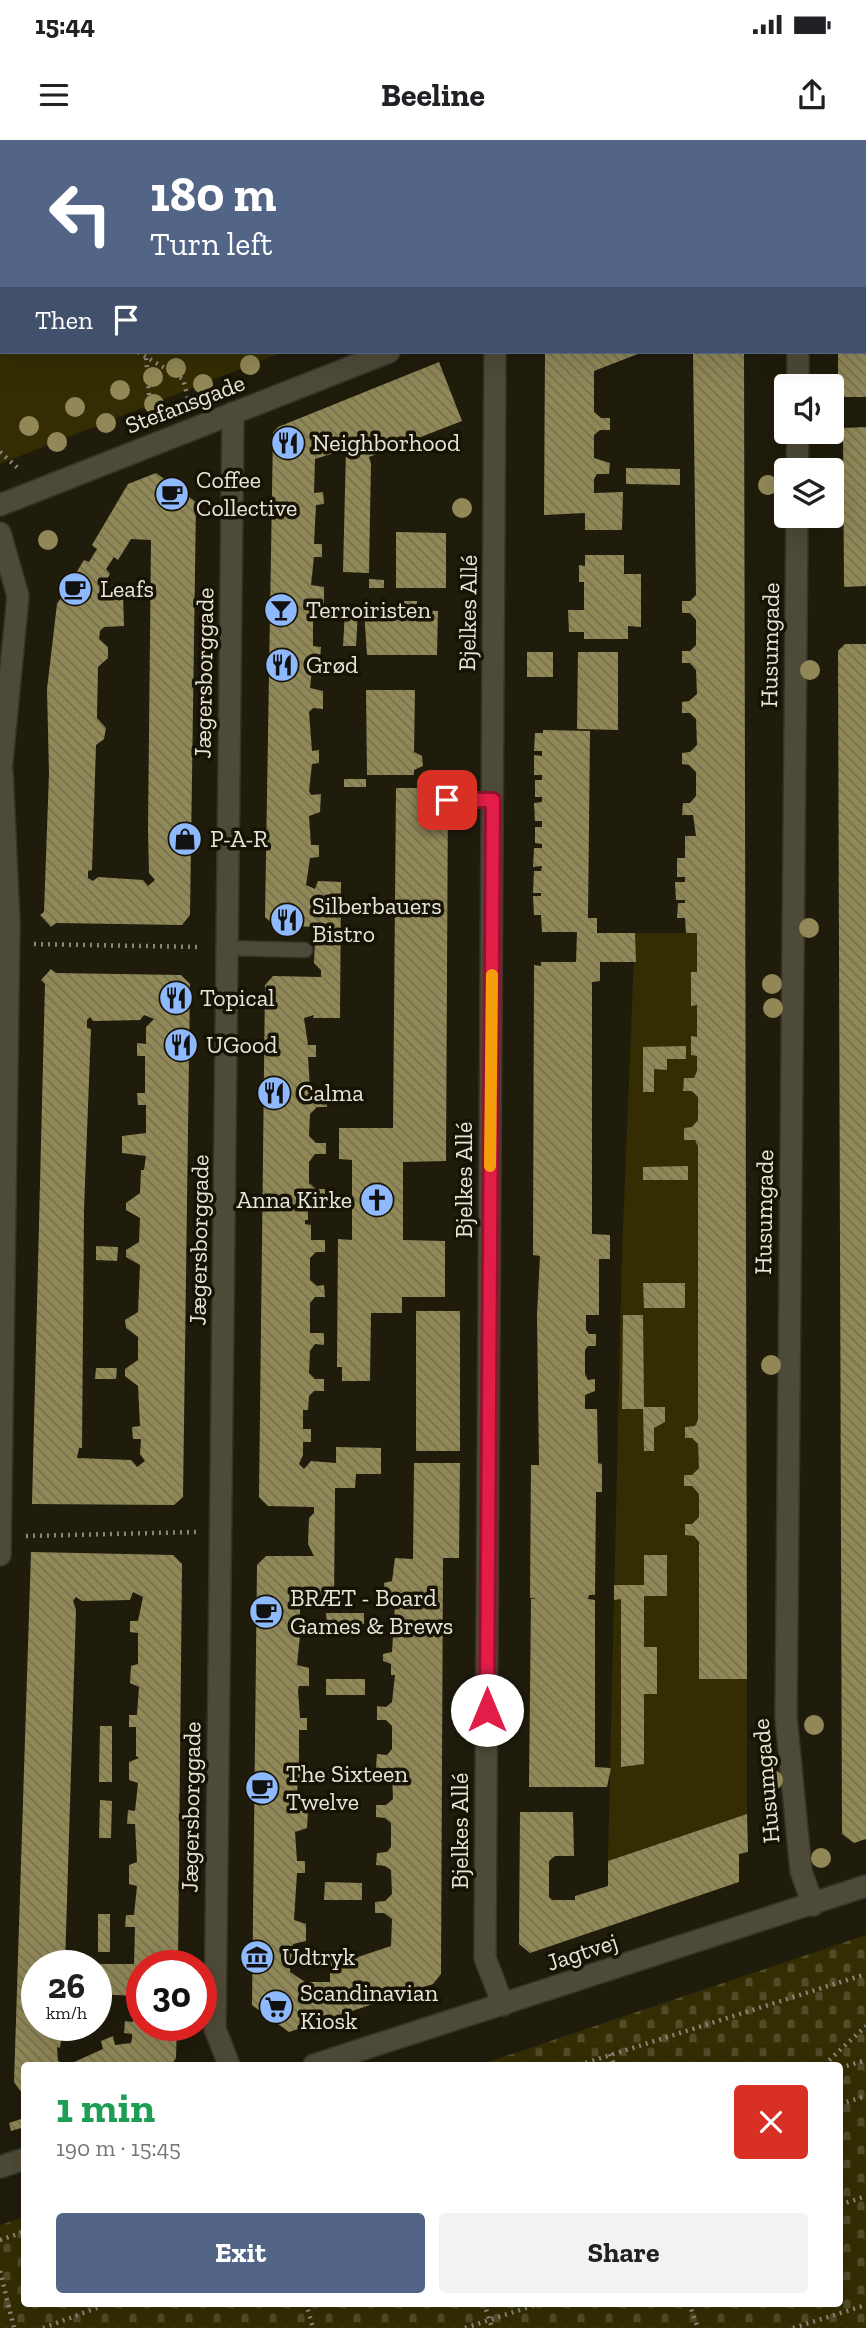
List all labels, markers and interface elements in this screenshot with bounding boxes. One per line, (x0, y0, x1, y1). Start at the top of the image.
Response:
text: 15:44 (35, 9, 95, 41)
icon: menu (35, 76, 73, 114)
text: Beeline (381, 76, 485, 114)
icon: share (793, 76, 831, 114)
text: 180 m (150, 165, 277, 224)
icon: left (35, 168, 126, 259)
text: Turn left (150, 225, 272, 263)
icon: arrive (107, 301, 145, 339)
text: Then (35, 304, 93, 336)
street label: Stefansgade (121, 367, 249, 440)
map controls (774, 374, 844, 528)
button: sound (774, 374, 844, 444)
restaurant icon: Neighborhood (269, 424, 307, 462)
place label: Neighborhood (312, 428, 460, 457)
button: layers (774, 458, 844, 528)
place label: Coffee Collective (196, 465, 297, 522)
cafe icon: Coffee Collective (153, 475, 191, 513)
street label: Bjelkes Allé (452, 555, 483, 671)
cafe icon: Leafs (56, 570, 94, 608)
place label: Leafs (100, 574, 154, 603)
street label: Husumgade (754, 582, 785, 708)
street label: Jægersborggade (188, 587, 219, 759)
bar icon: Terroiristen (262, 591, 300, 629)
place label: Terroiristen (306, 595, 431, 624)
restaurant icon: Grød (263, 646, 301, 684)
place label: Grød (306, 650, 358, 679)
pin (417, 770, 477, 830)
icon: arrive (428, 781, 466, 819)
shop icon: P-A-R (166, 820, 204, 858)
place label: P-A-R (210, 824, 268, 853)
place label: Silberbauers Bistro (312, 891, 442, 948)
restaurant icon: Silberbauers Bistro (268, 901, 306, 939)
restaurant icon: Topical (157, 979, 195, 1017)
place label: Topical (200, 983, 275, 1012)
restaurant icon: UGood (162, 1026, 200, 1064)
place label: UGood (206, 1030, 277, 1059)
restaurant icon: Calma (255, 1074, 293, 1112)
place label: Calma (298, 1078, 364, 1107)
street label: Bjelkes Allé (449, 1122, 478, 1238)
street label: Husumgade (748, 1149, 779, 1275)
street label: Jægersborggade (183, 1154, 214, 1326)
church icon: Anna Kirke (358, 1181, 396, 1219)
place label: Anna Kirke (236, 1185, 352, 1214)
place label: BRÆT - Board Games & Brews (290, 1583, 453, 1640)
cafe icon: BRÆT - Board Games & Brews (247, 1593, 285, 1631)
position arrow (450, 1673, 524, 1747)
street label: Husumgade (746, 1718, 785, 1845)
street label: Jægersborggade (175, 1721, 206, 1893)
place label: The Sixteen Twelve (286, 1759, 408, 1816)
cafe icon: The Sixteen Twelve (243, 1769, 281, 1807)
street label: Bjelkes Allé (445, 1773, 474, 1889)
street label: Jagtvej (543, 1926, 621, 1977)
museum icon: Udtryk (238, 1938, 276, 1976)
place label: Udtryk (282, 1942, 356, 1971)
speed limit sign: 30 (126, 1950, 217, 2041)
text: 26 (48, 1965, 85, 2007)
place label: Scandinavian Kiosk (300, 1978, 438, 2035)
supermarket icon: Scandinavian Kiosk (257, 1988, 295, 2026)
text: km/h (46, 2002, 87, 2024)
text: 1 min (56, 2082, 155, 2133)
button: close (734, 2085, 808, 2159)
text: 190 m · 15:45 (56, 2134, 181, 2162)
button: Exit (56, 2213, 425, 2293)
button: Share (439, 2213, 808, 2293)

